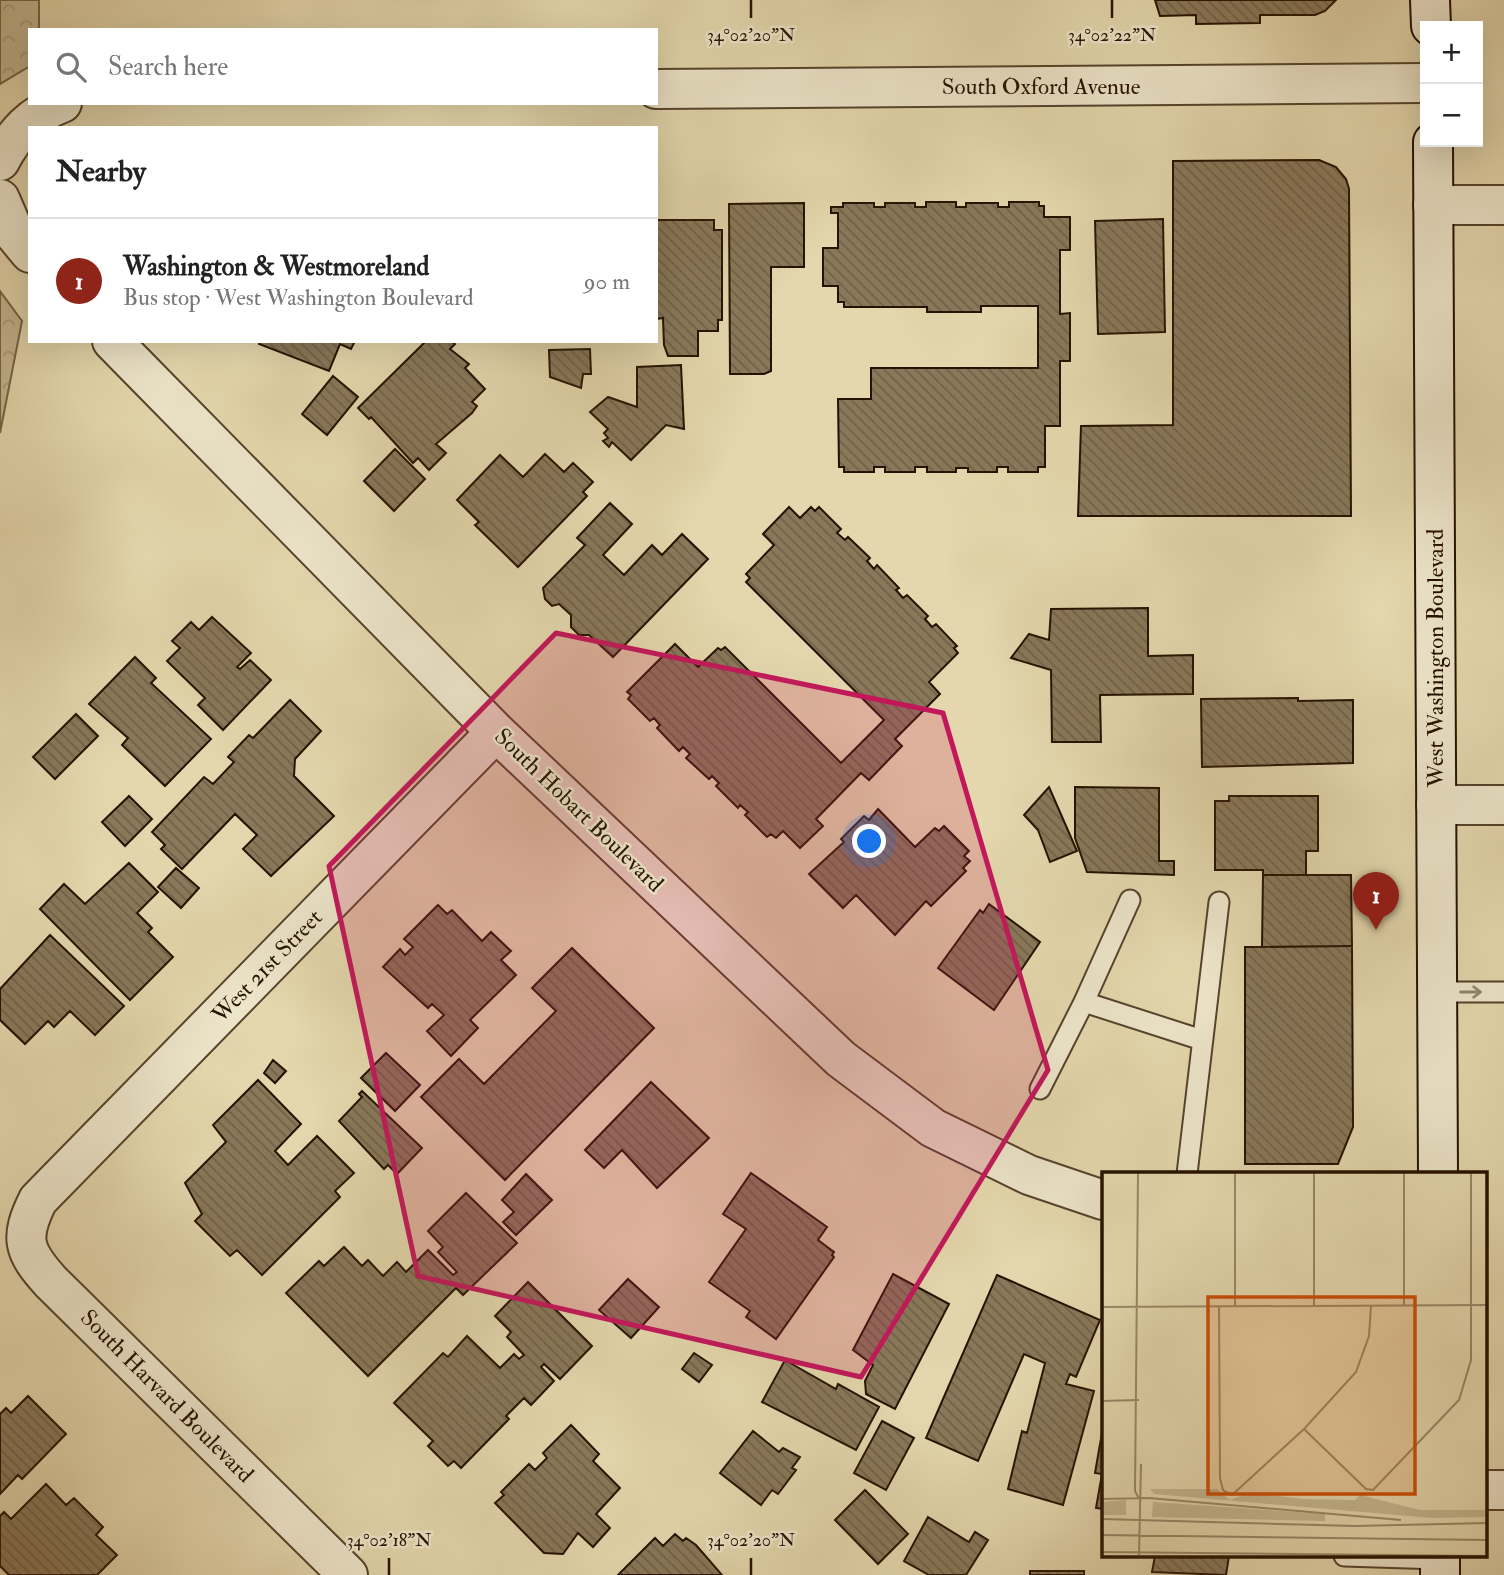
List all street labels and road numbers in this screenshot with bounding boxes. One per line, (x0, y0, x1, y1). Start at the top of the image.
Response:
street label: South Oxford Avenue (942, 72, 1141, 101)
street label: West Washington Boulevard (1421, 529, 1450, 788)
street label: South Hobart Boulevard (488, 722, 670, 898)
street label: West 21st Street (205, 903, 328, 1030)
street label: South Harvard Boulevard (74, 1303, 260, 1489)

